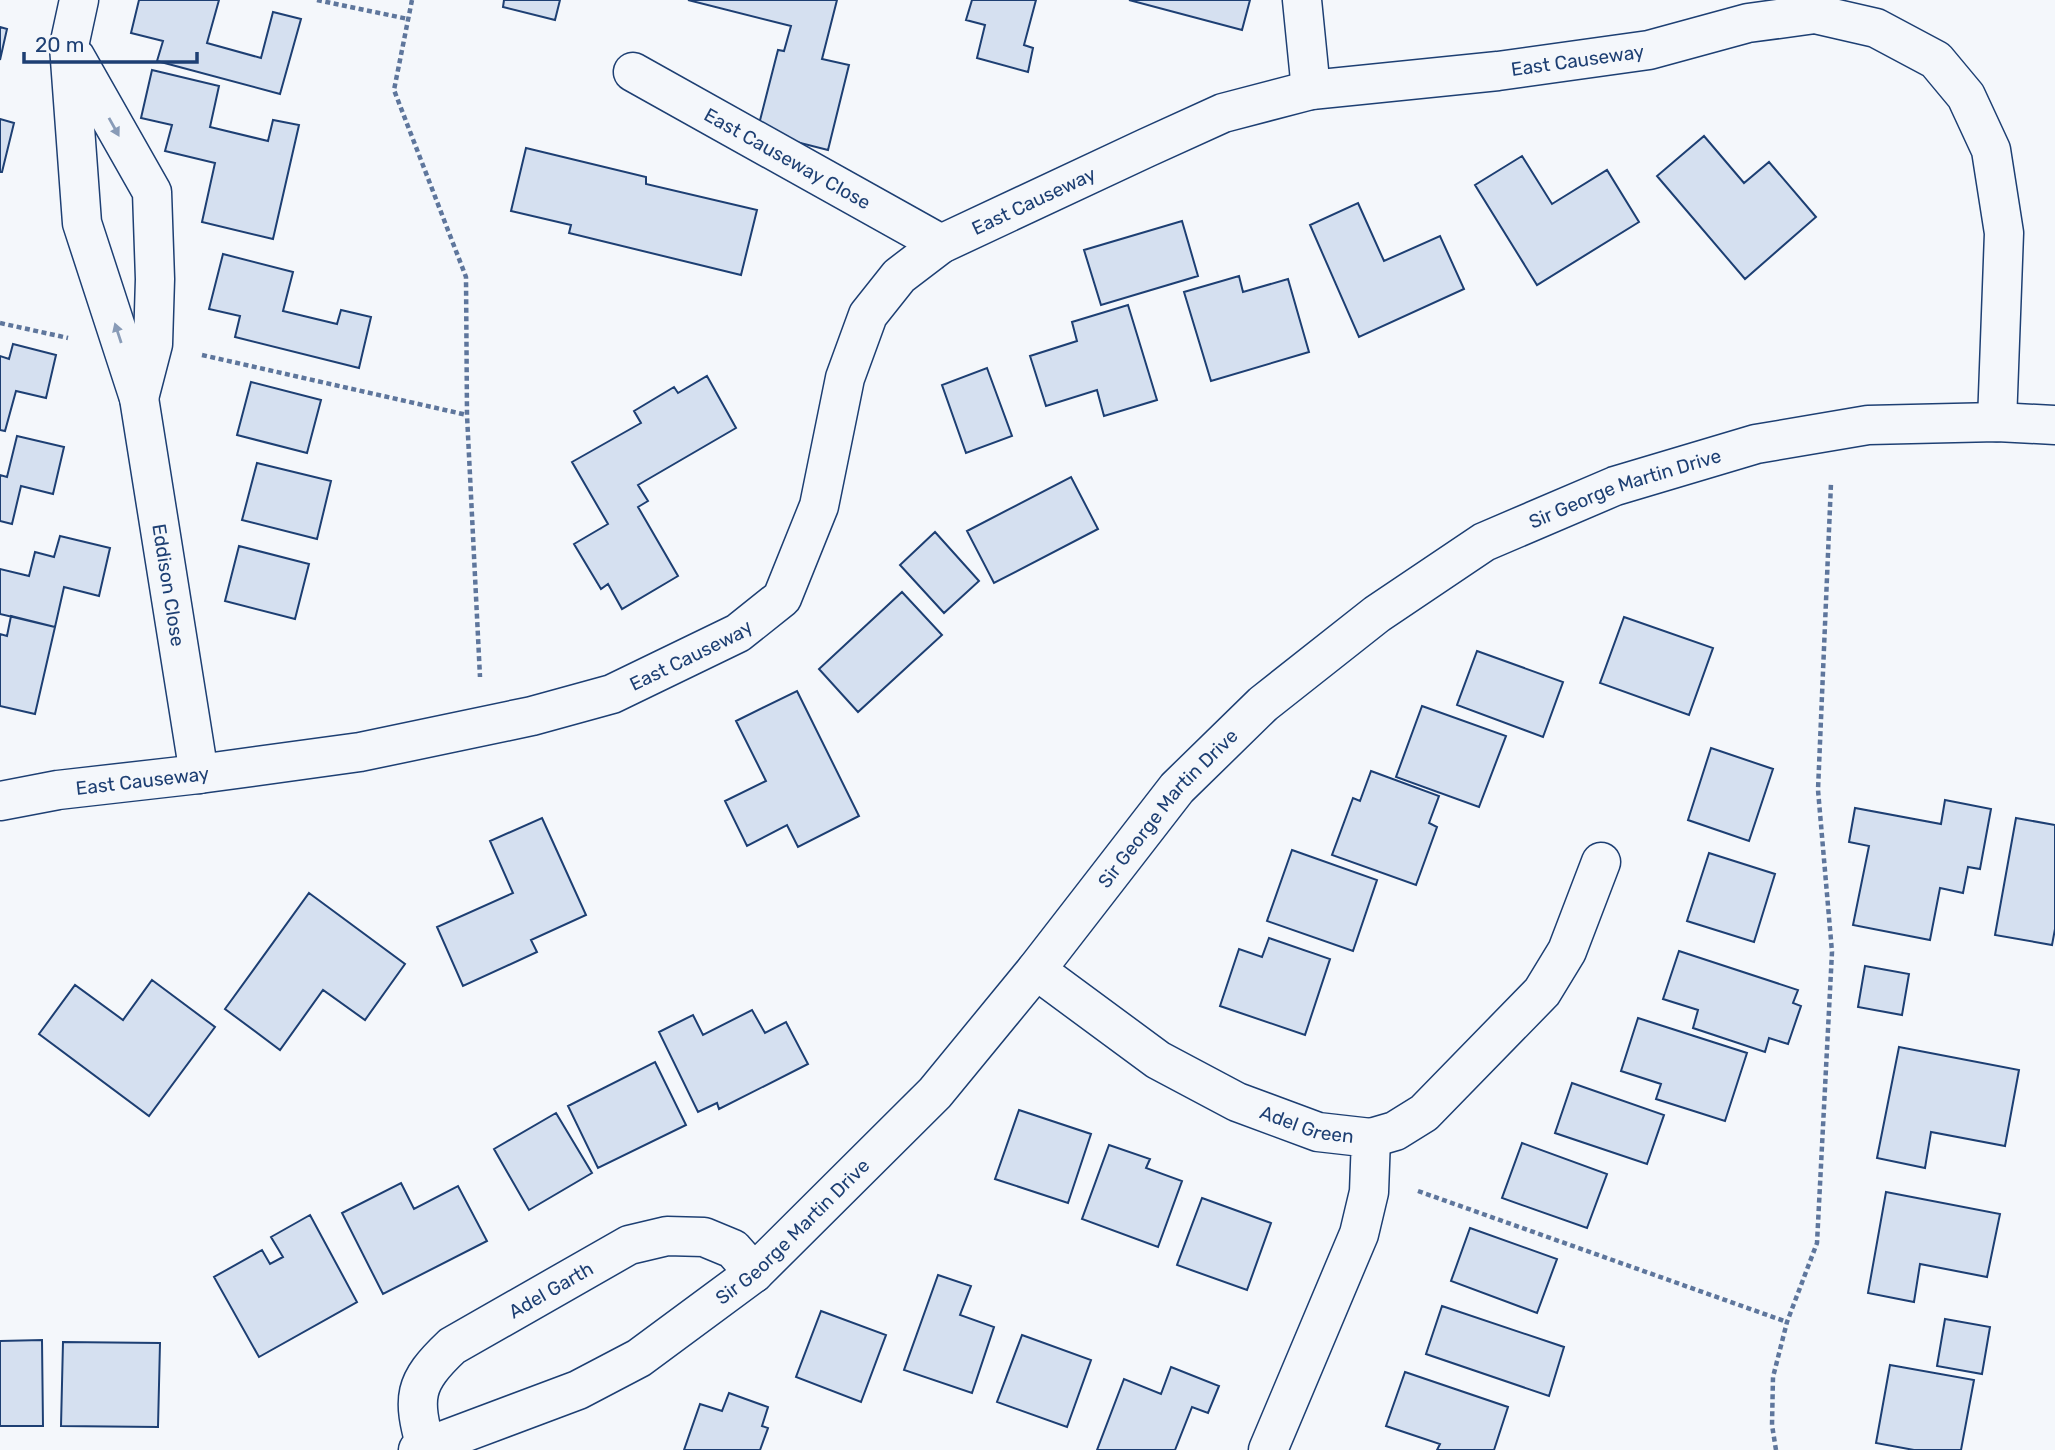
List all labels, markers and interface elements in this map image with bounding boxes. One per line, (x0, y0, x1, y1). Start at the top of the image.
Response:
scale bar (24, 21, 198, 65)
text: 20 m (35, 32, 84, 57)
street label: East Causeway (1510, 40, 1646, 81)
street label: East Causeway Close (700, 103, 874, 214)
one-way arrow (108, 118, 120, 137)
street label: East Causeway (968, 162, 1099, 240)
one-way arrow (112, 322, 123, 343)
street label: Sir George Martin Drive (1525, 444, 1724, 533)
street label: Eddison Close (147, 522, 189, 648)
street label: East Causeway (626, 615, 757, 696)
street label: Sir George Martin Drive (1093, 724, 1243, 892)
street label: East Causeway (74, 762, 211, 800)
street label: Adel Green (1257, 1101, 1355, 1148)
street label: Sir George Martin Drive (711, 1154, 874, 1310)
street label: Adel Garth (505, 1257, 597, 1323)

